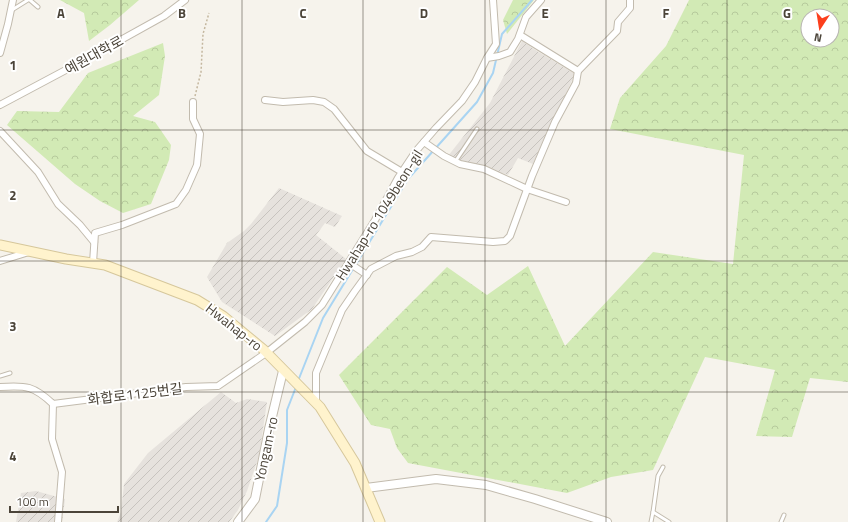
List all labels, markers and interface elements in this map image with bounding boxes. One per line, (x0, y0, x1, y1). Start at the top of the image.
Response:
text: A (57, 3, 65, 23)
text: B (178, 3, 186, 23)
text: C (299, 3, 307, 23)
text: D (420, 3, 428, 23)
text: E (541, 3, 549, 23)
text: F (663, 3, 670, 23)
text: G (783, 3, 791, 23)
north arrow (800, 8, 840, 48)
text: N (813, 29, 823, 46)
street label: 예원대학로 (61, 30, 127, 79)
text: 1 (9, 55, 17, 75)
street label: Hwahap-ro 1049beon-gil (330, 145, 427, 284)
text: 2 (9, 185, 17, 205)
street label: Hwahap-ro (201, 298, 267, 356)
text: 3 (9, 316, 17, 336)
street label: 화합로1125번길 (86, 377, 184, 410)
street label: Yongam-ro (248, 415, 283, 483)
text: 4 (9, 446, 17, 466)
scale bar (10, 488, 118, 514)
text: 100 m (16, 492, 49, 511)

